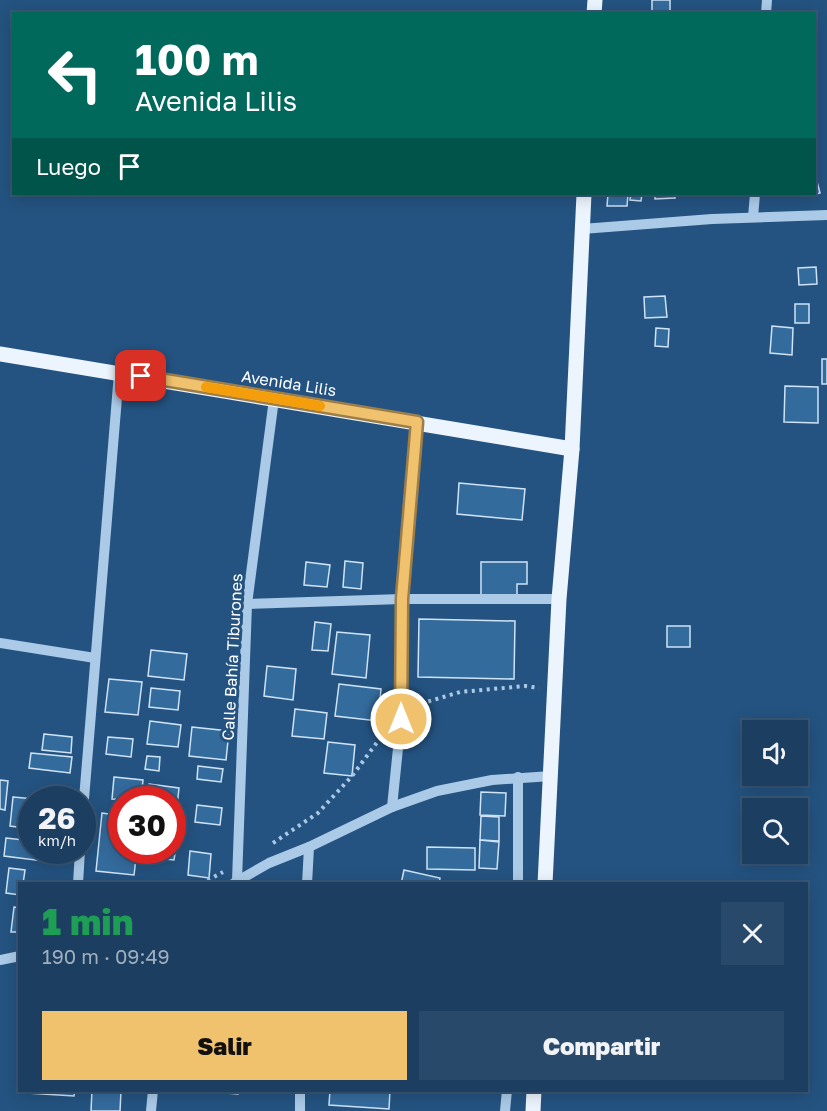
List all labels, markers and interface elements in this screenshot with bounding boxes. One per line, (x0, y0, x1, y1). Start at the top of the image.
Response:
text: 100 m (135, 34, 258, 84)
icon: left (36, 36, 114, 114)
text: Avenida Lilis (135, 85, 297, 117)
icon: arrive (113, 150, 146, 183)
text: Luego (36, 153, 101, 180)
pin (115, 350, 166, 401)
icon: arrive (124, 359, 157, 392)
street label: Avenida Lilis (240, 366, 338, 400)
street label: Calle Bahía Tiburones (218, 573, 246, 741)
position arrow (369, 687, 433, 751)
map controls (742, 720, 808, 864)
button: sound (742, 720, 808, 786)
speed limit sign: 30 (108, 786, 186, 864)
button: search (742, 798, 808, 864)
text: 26 (38, 800, 76, 836)
text: km/h (38, 831, 76, 849)
text: 1 min (42, 900, 133, 943)
button: close (721, 902, 784, 965)
text: 190 m · 09:49 (42, 944, 170, 968)
button: Salir (42, 1011, 407, 1080)
button: Compartir (419, 1011, 784, 1080)

